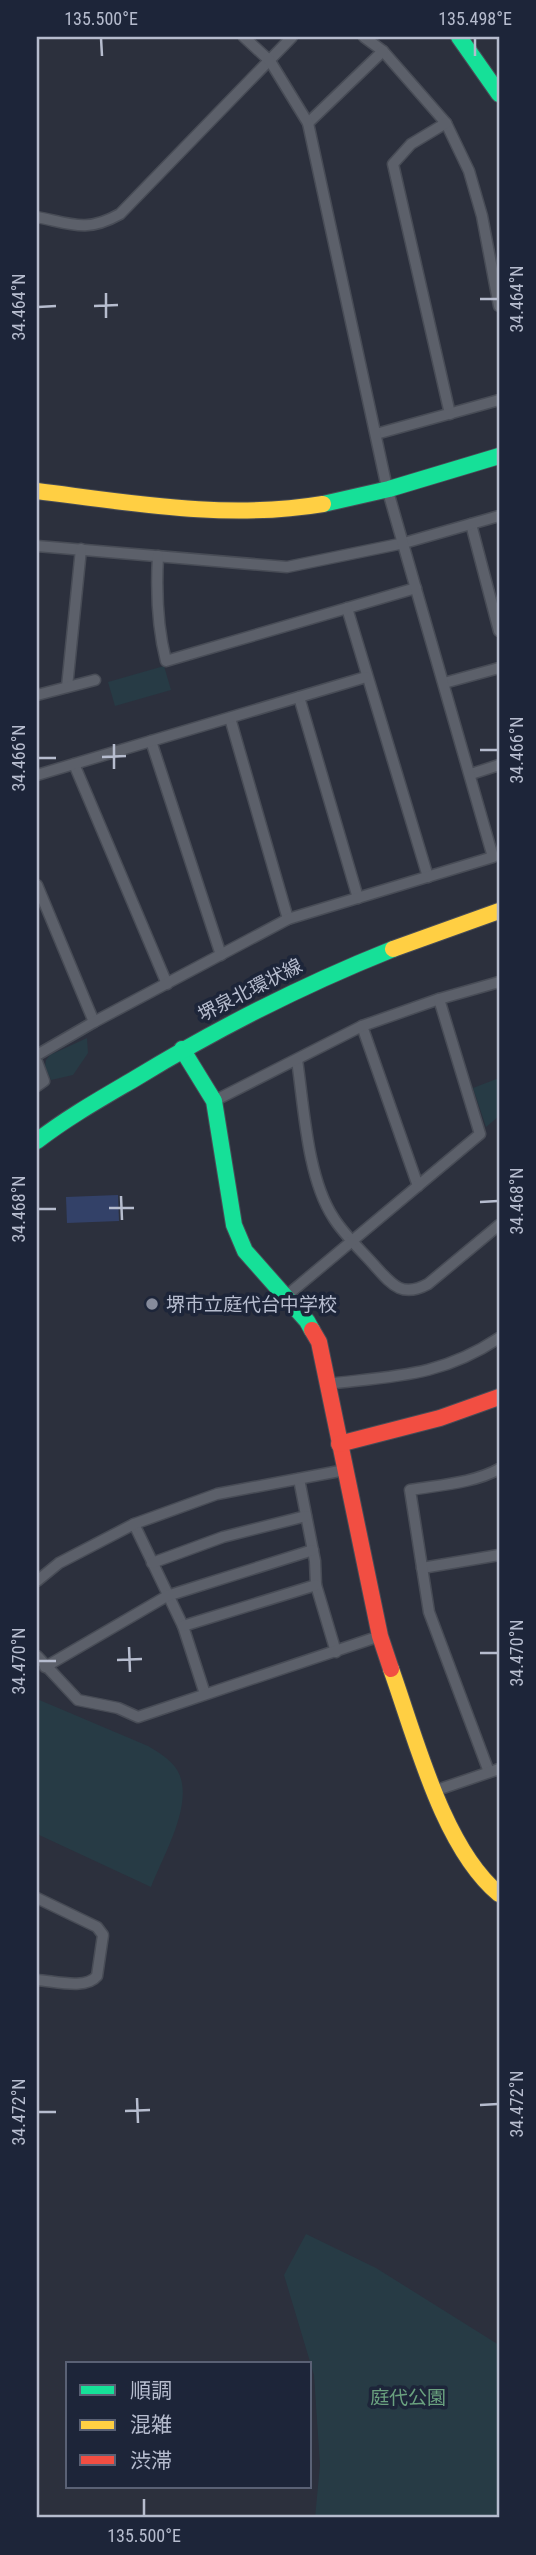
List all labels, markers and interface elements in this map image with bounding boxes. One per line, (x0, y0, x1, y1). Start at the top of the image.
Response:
text: 135.500°E (64, 8, 138, 29)
text: 135.498°E (438, 8, 512, 29)
text: 34.464°N (506, 265, 527, 333)
text: 34.464°N (8, 273, 29, 341)
text: 34.466°N (506, 716, 527, 784)
text: 34.466°N (8, 724, 29, 792)
street label: 堺泉北環状線 (194, 954, 306, 1026)
text: 34.468°N (506, 1167, 527, 1235)
text: 34.468°N (8, 1175, 29, 1243)
place label: 堺市立庭代台中学校 (166, 1293, 337, 1316)
marker: 堺市立庭代台中学校 (144, 1296, 160, 1312)
text: 34.470°N (506, 1619, 527, 1687)
text: 34.470°N (8, 1627, 29, 1695)
text: 34.472°N (506, 2070, 527, 2138)
text: 34.472°N (8, 2078, 29, 2146)
legend (66, 2362, 312, 2488)
text: 順調 (130, 2379, 172, 2403)
park label: 庭代公園 (370, 2386, 446, 2409)
text: 混雑 (130, 2413, 172, 2437)
text: 渋滞 (130, 2449, 172, 2473)
text: 135.500°E (107, 2525, 181, 2546)

